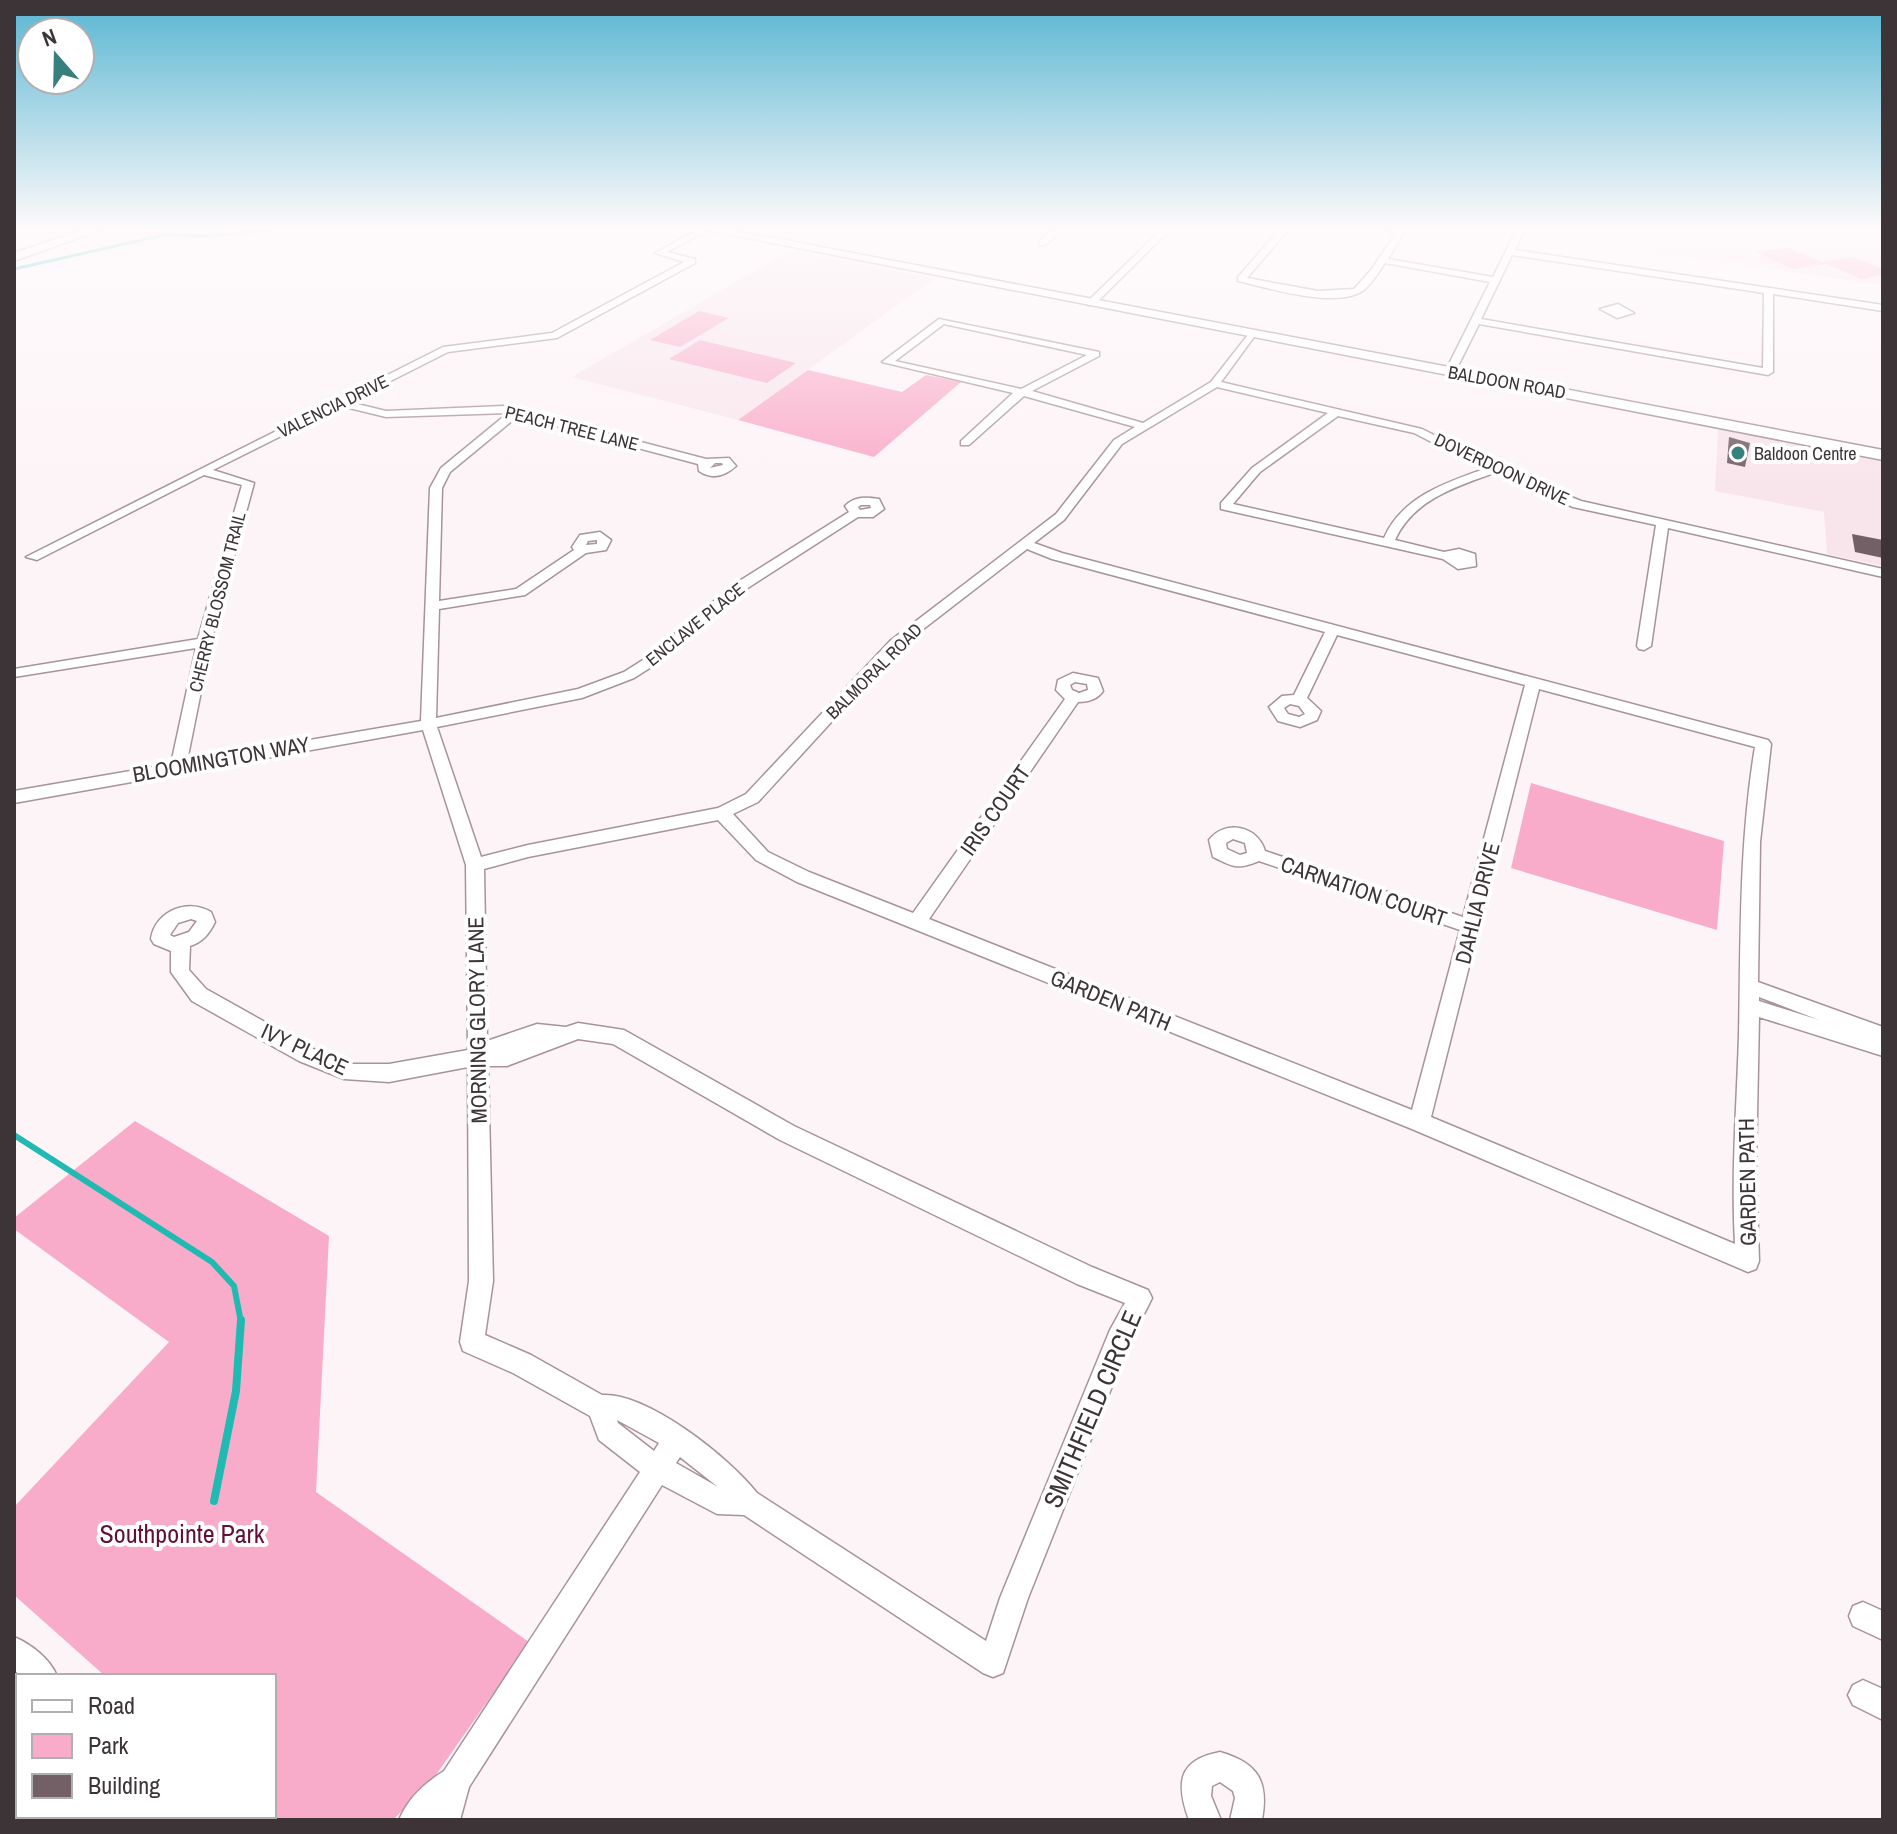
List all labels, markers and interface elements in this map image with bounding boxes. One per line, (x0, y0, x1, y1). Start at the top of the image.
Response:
north arrow (16, 16, 96, 96)
text: N (38, 21, 60, 54)
street label: BALDOON ROAD (1446, 359, 1568, 405)
street label: VALENCIA DRIVE (273, 368, 393, 444)
street label: PEACH TREE LANE (503, 399, 641, 457)
street label: DOVERDOON DRIVE (1431, 427, 1573, 511)
place label: Baldoon Centre (1754, 441, 1857, 466)
marker: Baldoon Centre (1729, 444, 1747, 462)
street label: CHERRY BLOSSOM TRAIL (183, 509, 251, 695)
street label: ENCLAVE PLACE (640, 576, 750, 672)
street label: BALMORAL ROAD (820, 617, 928, 725)
street label: BLOOMINGTON WAY (130, 729, 312, 789)
street label: IRIS COURT (953, 759, 1037, 861)
street label: DAHLIA DRIVE (1447, 839, 1507, 967)
street label: CARNATION COURT (1277, 849, 1451, 933)
street label: MORNING GLORY LANE (460, 916, 494, 1124)
street label: GARDEN PATH (1046, 962, 1176, 1038)
street label: IVY PLACE (257, 1016, 353, 1082)
street label: GARDEN PATH (1731, 1118, 1763, 1246)
street label: SMITHFIELD CIRCLE (1035, 1305, 1149, 1513)
park label: Southpointe Park (100, 1516, 265, 1551)
legend (16, 1674, 276, 1818)
text: Road (88, 1689, 135, 1721)
text: Park (88, 1729, 129, 1761)
text: Building (88, 1769, 160, 1801)

